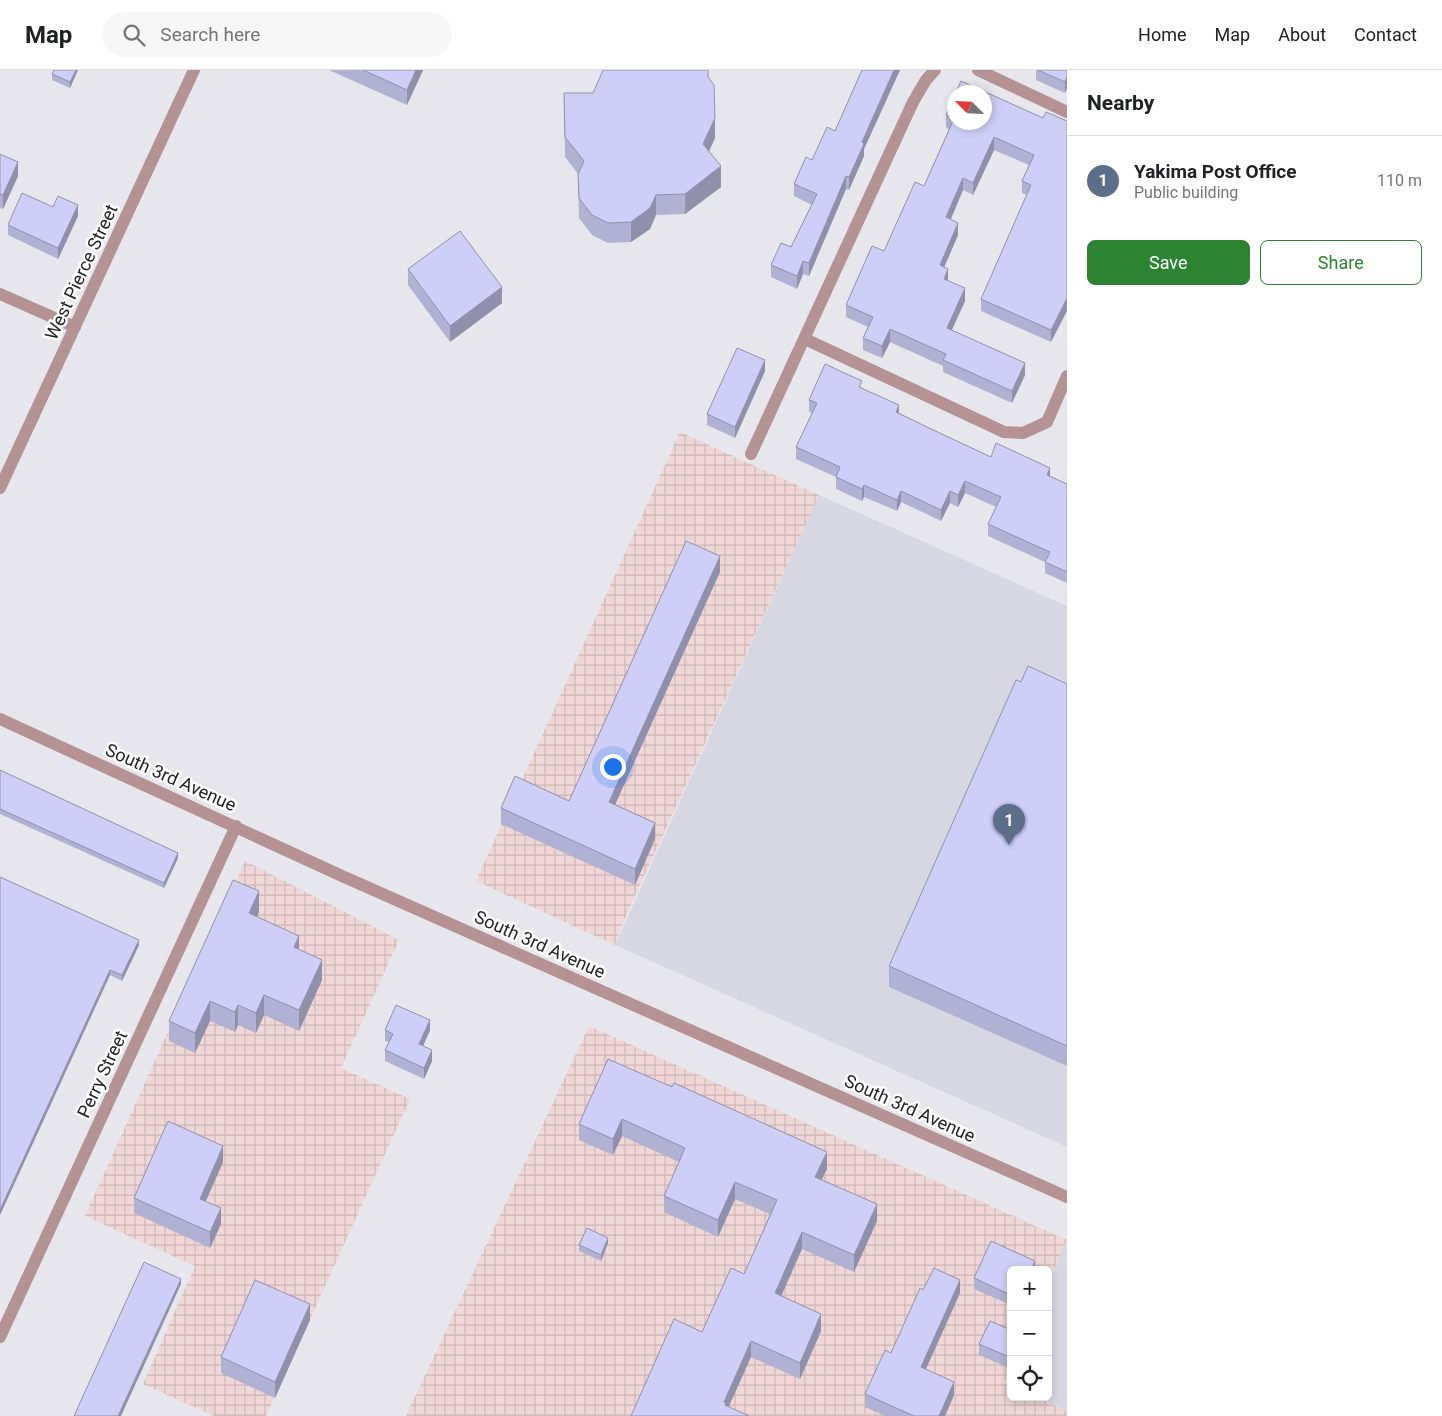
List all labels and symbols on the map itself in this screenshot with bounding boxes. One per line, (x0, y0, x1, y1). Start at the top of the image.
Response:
north arrow (947, 85, 992, 130)
street label: West Pierce Street (40, 201, 122, 343)
street label: South 3rd Avenue (102, 739, 240, 815)
your location (600, 754, 626, 780)
pin: 1 (993, 804, 1025, 845)
street label: South 3rd Avenue (471, 906, 609, 982)
street label: Perry Street (73, 1027, 131, 1121)
street label: South 3rd Avenue (841, 1070, 979, 1146)

